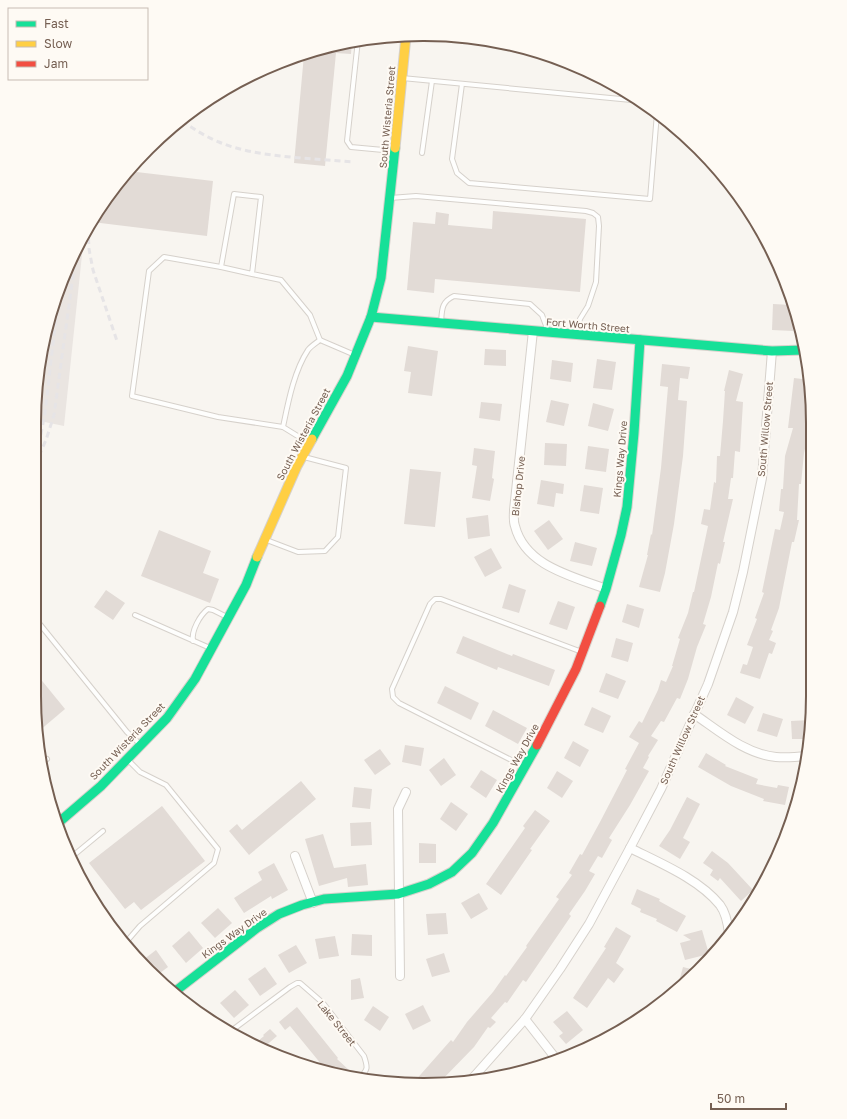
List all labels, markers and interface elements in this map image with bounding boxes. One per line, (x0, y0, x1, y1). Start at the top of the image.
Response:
legend (8, 8, 148, 80)
text: Fast (44, 16, 69, 31)
text: Slow (44, 36, 72, 51)
text: Jam (44, 56, 68, 71)
street label: South Wisteria Street (377, 65, 397, 169)
street label: Fort Worth Street (546, 315, 630, 335)
street label: South Willow Street (755, 381, 775, 477)
street label: South Wisteria Street (274, 386, 332, 482)
street label: Kings Way Drive (611, 420, 629, 498)
street label: Bishop Drive (509, 455, 527, 517)
street label: South Willow Street (657, 694, 707, 786)
street label: South Wisteria Street (87, 700, 167, 782)
street label: Kings Way Drive (493, 721, 541, 795)
street label: Kings Way Drive (199, 905, 269, 961)
street label: Lake Street (315, 998, 359, 1048)
scale bar (711, 1085, 786, 1111)
text: 50 m (717, 1091, 745, 1106)

